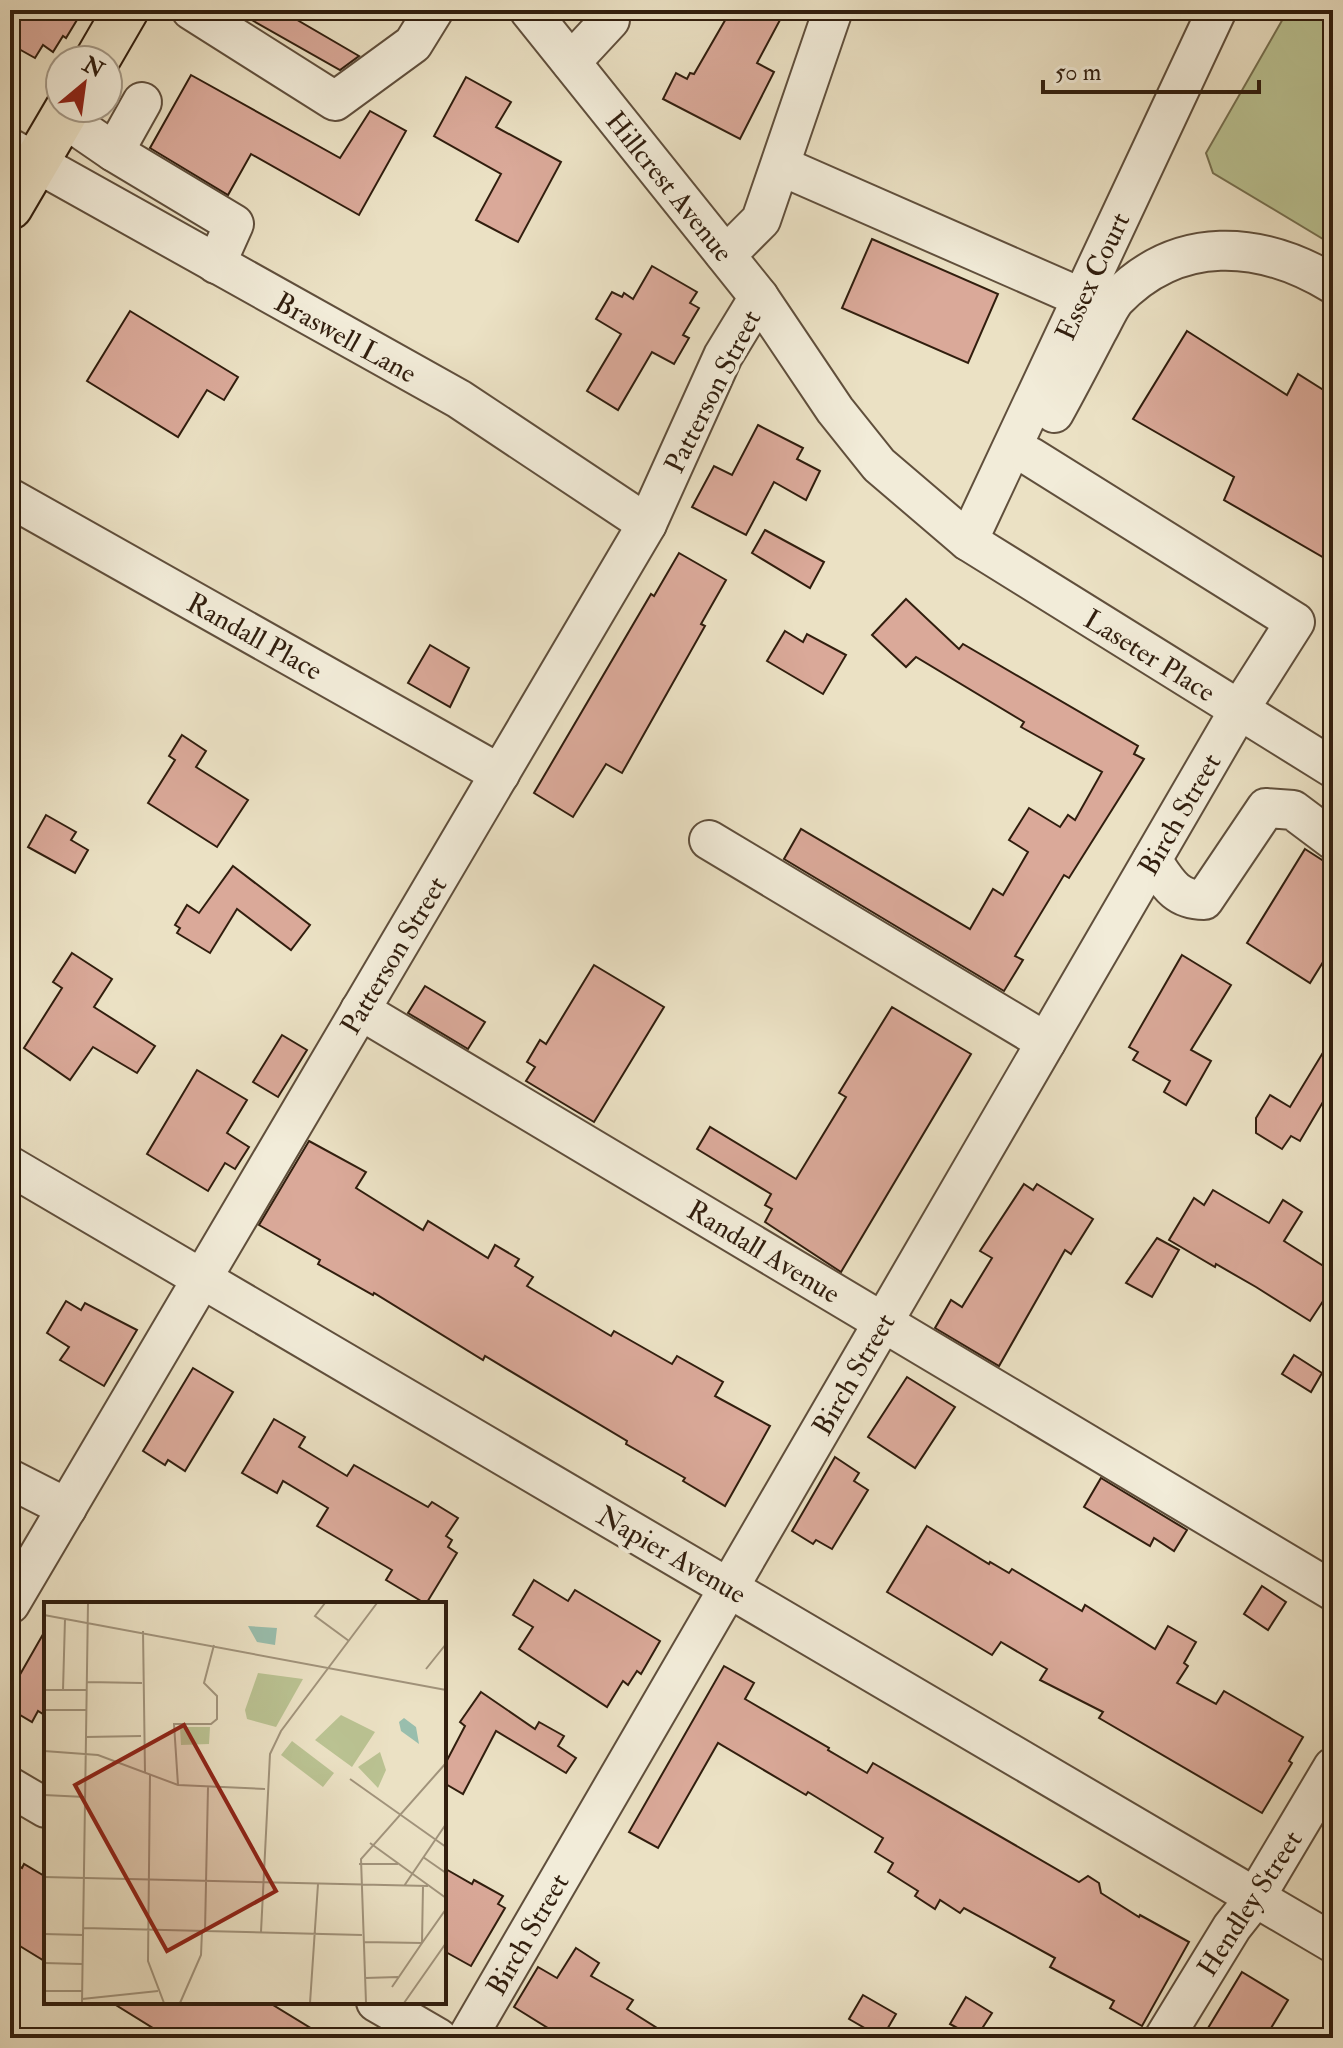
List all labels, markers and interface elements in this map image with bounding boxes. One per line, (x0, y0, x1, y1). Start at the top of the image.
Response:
north arrow (44, 44, 124, 124)
scale bar (1043, 44, 1259, 94)
text: N (77, 50, 109, 85)
text: 50 m (1055, 57, 1102, 88)
street label: Hillcrest Avenue (597, 105, 740, 270)
street label: Essex Court (1048, 207, 1138, 346)
street label: Braswell Lane (268, 285, 423, 392)
street label: Patterson Street (657, 304, 769, 479)
street label: Randall Place (180, 586, 328, 689)
street label: Laseter Place (1077, 602, 1222, 711)
street label: Birch Street (1131, 747, 1229, 882)
street label: Patterson Street (333, 870, 455, 1041)
street label: Randall Avenue (680, 1193, 846, 1312)
street label: Birch Street (805, 1307, 903, 1442)
street label: Napier Avenue (590, 1499, 752, 1612)
inset map (44, 1602, 446, 2004)
street label: Hendley Street (1190, 1824, 1310, 1983)
street label: Birch Street (479, 1867, 577, 2002)

